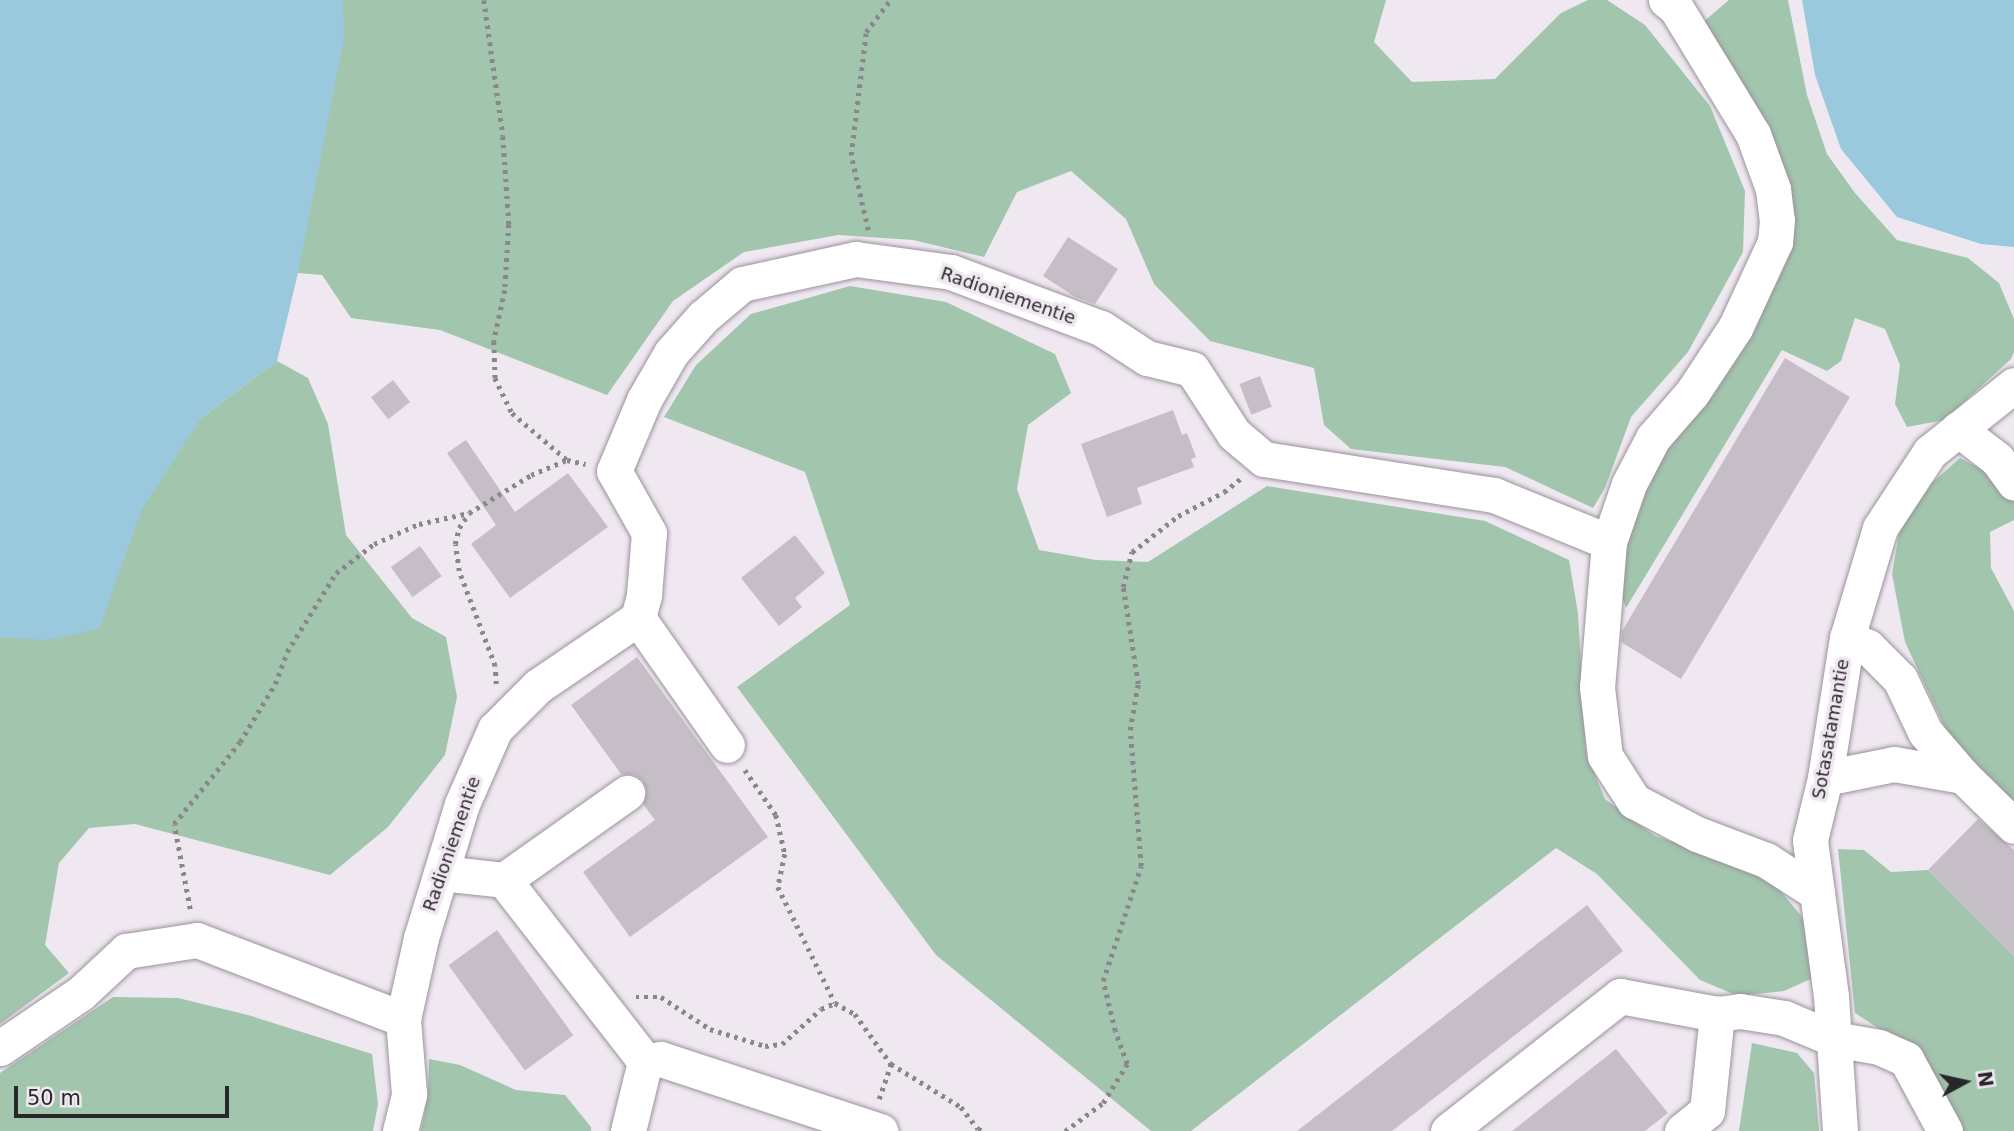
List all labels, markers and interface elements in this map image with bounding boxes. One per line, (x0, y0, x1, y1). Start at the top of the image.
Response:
street label: Radioniementie (938, 263, 1078, 329)
street label: Sotasatamantie (1808, 657, 1854, 801)
street label: Radioniementie (419, 774, 485, 914)
north arrow (1930, 1047, 2000, 1117)
text: N (1974, 1070, 1998, 1088)
scale bar (18, 1072, 233, 1116)
text: 50 m (27, 1086, 81, 1110)

